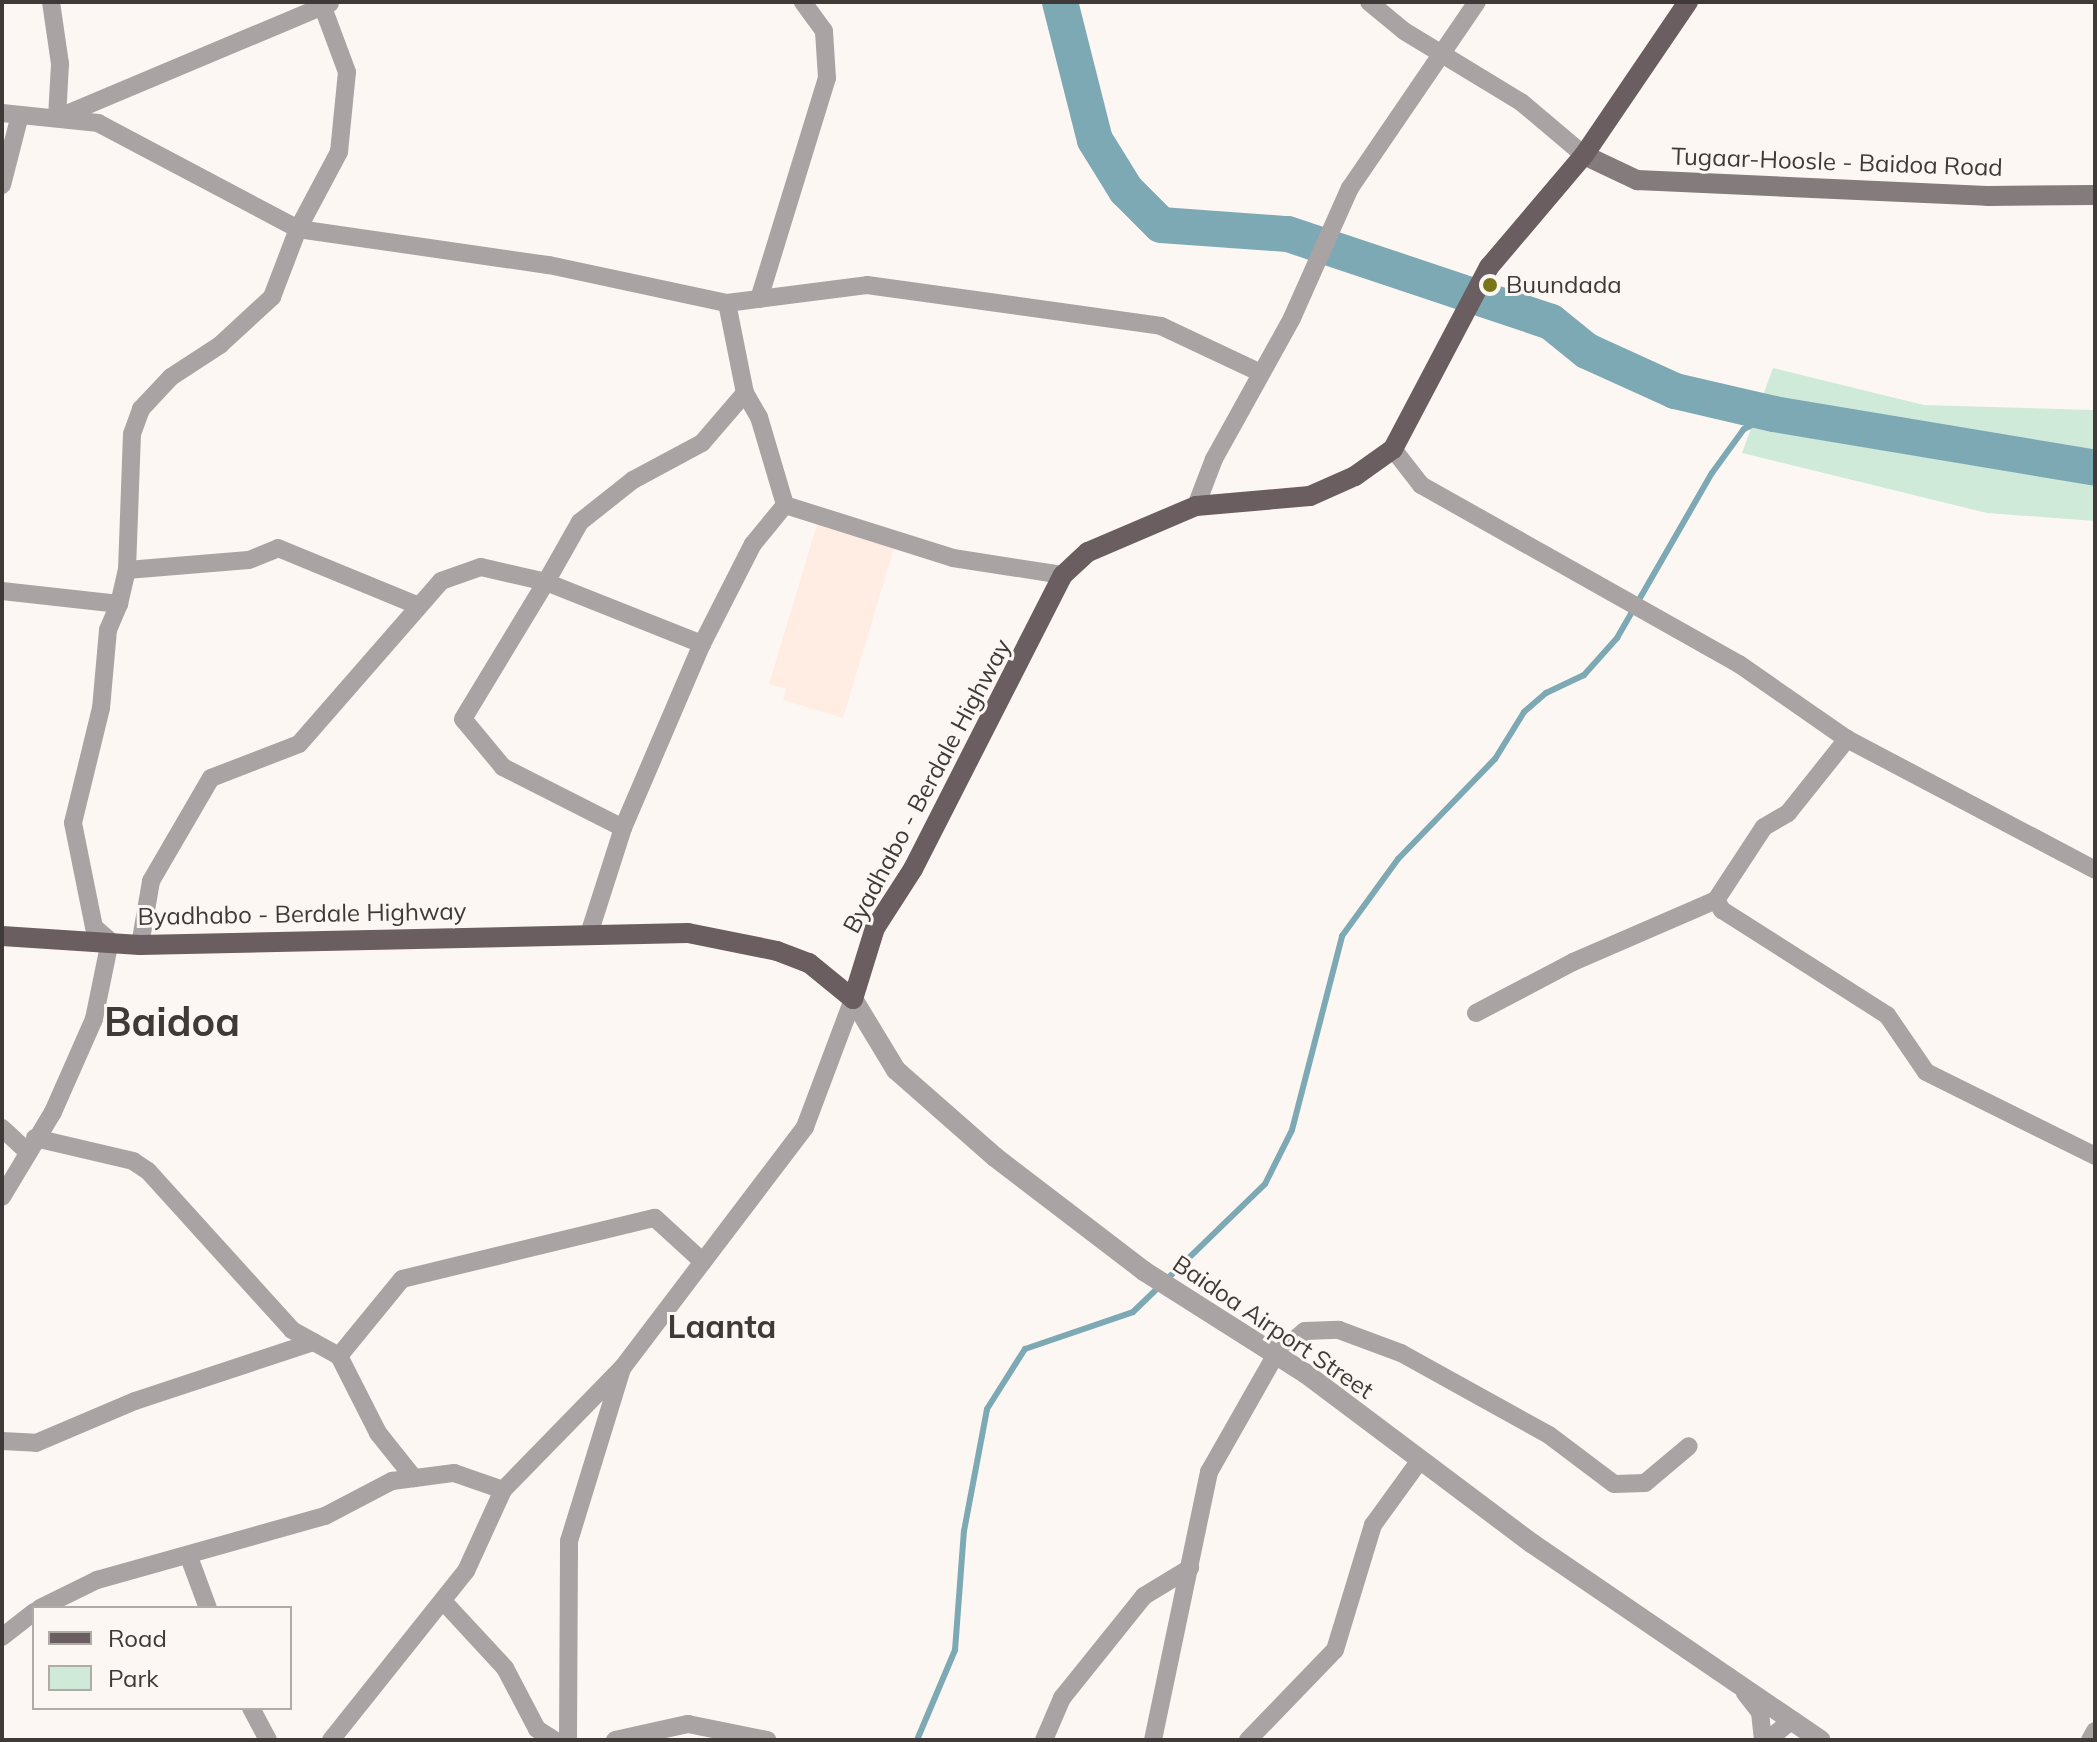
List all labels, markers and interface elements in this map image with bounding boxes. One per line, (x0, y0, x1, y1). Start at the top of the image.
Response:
street label: Tugaar-Hoosle - Baidoa Road (1671, 142, 2003, 182)
place label: Buundada (1506, 271, 1622, 299)
marker: Buundada (1481, 276, 1499, 294)
street label: Byadhabo - Berdale Highway (837, 634, 1017, 938)
street label: Byadhabo - Berdale Highway (137, 897, 467, 931)
district label: Baidoa (104, 997, 240, 1045)
street label: Baidoa Airport Street (1167, 1249, 1379, 1405)
district label: Laanta (668, 1307, 776, 1345)
legend (32, 1606, 292, 1710)
text: Road (108, 1623, 167, 1653)
text: Park (108, 1663, 159, 1693)

